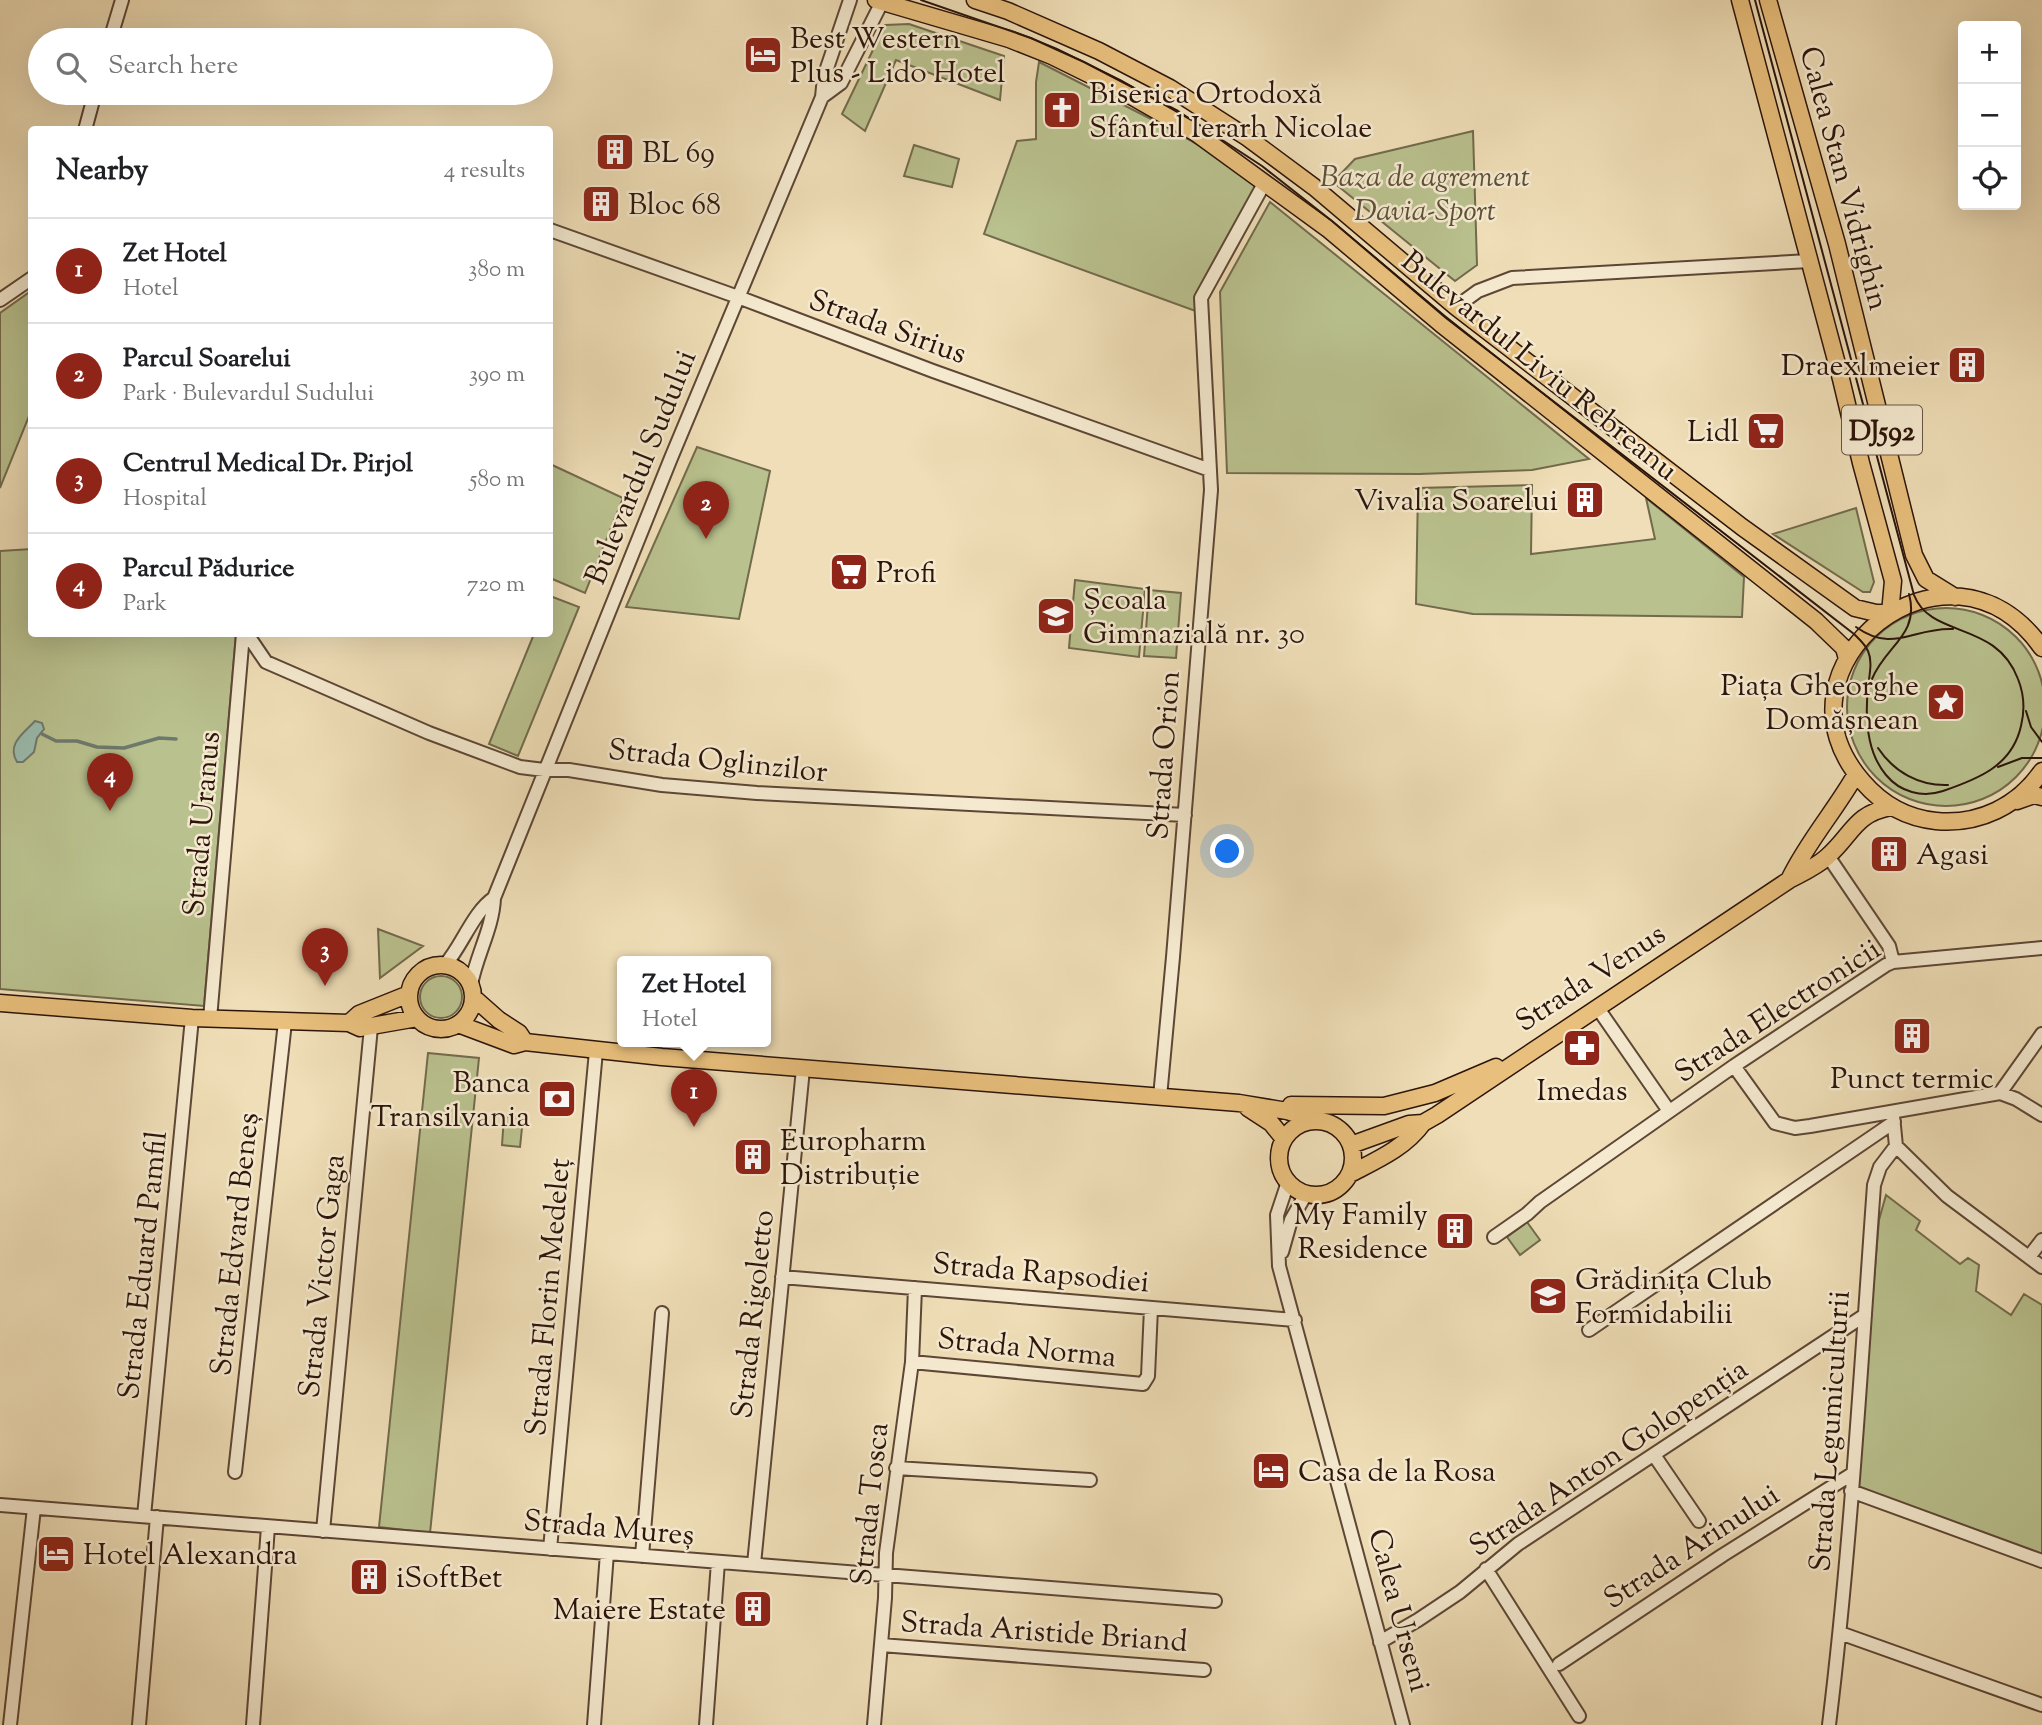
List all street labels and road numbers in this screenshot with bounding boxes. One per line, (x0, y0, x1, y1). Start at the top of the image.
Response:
street label: Calea Stan Vidrighin (1787, 42, 1899, 316)
street label: Bulevardul Liviu Rebreanu (1391, 242, 1686, 492)
street label: Strada Sirius (802, 280, 972, 377)
street label: Bulevardul Sudului (576, 344, 709, 592)
road number: DJ592 (1842, 406, 1922, 454)
street label: Strada Orion (1138, 669, 1193, 841)
street label: Strada Uranus (174, 730, 233, 919)
street label: Strada Oglinzilor (606, 730, 830, 795)
street label: Strada Venus (1508, 914, 1675, 1044)
street label: Strada Electronicii (1667, 929, 1890, 1095)
street label: Strada Edvard Beneș (201, 1110, 272, 1378)
street label: Strada Eduard Pamfil (109, 1129, 180, 1402)
street label: Strada Victor Gaga (289, 1152, 358, 1400)
street label: Strada Florin Medeleț (516, 1157, 583, 1438)
street label: Strada Rigoletto (722, 1208, 787, 1421)
street label: Strada Rapsodiei (930, 1244, 1151, 1305)
street label: Strada Legumiculturii (1800, 1289, 1863, 1573)
street label: Strada Norma (935, 1319, 1119, 1380)
street label: Strada Anton Golopenția (1461, 1349, 1758, 1569)
street label: Strada Tosca (842, 1420, 901, 1588)
street label: Strada Arinului (1596, 1475, 1789, 1621)
street label: Strada Mureș (522, 1501, 696, 1558)
street label: Calea Urseni (1355, 1524, 1440, 1697)
street label: Strada Aristide Briand (899, 1602, 1189, 1665)

